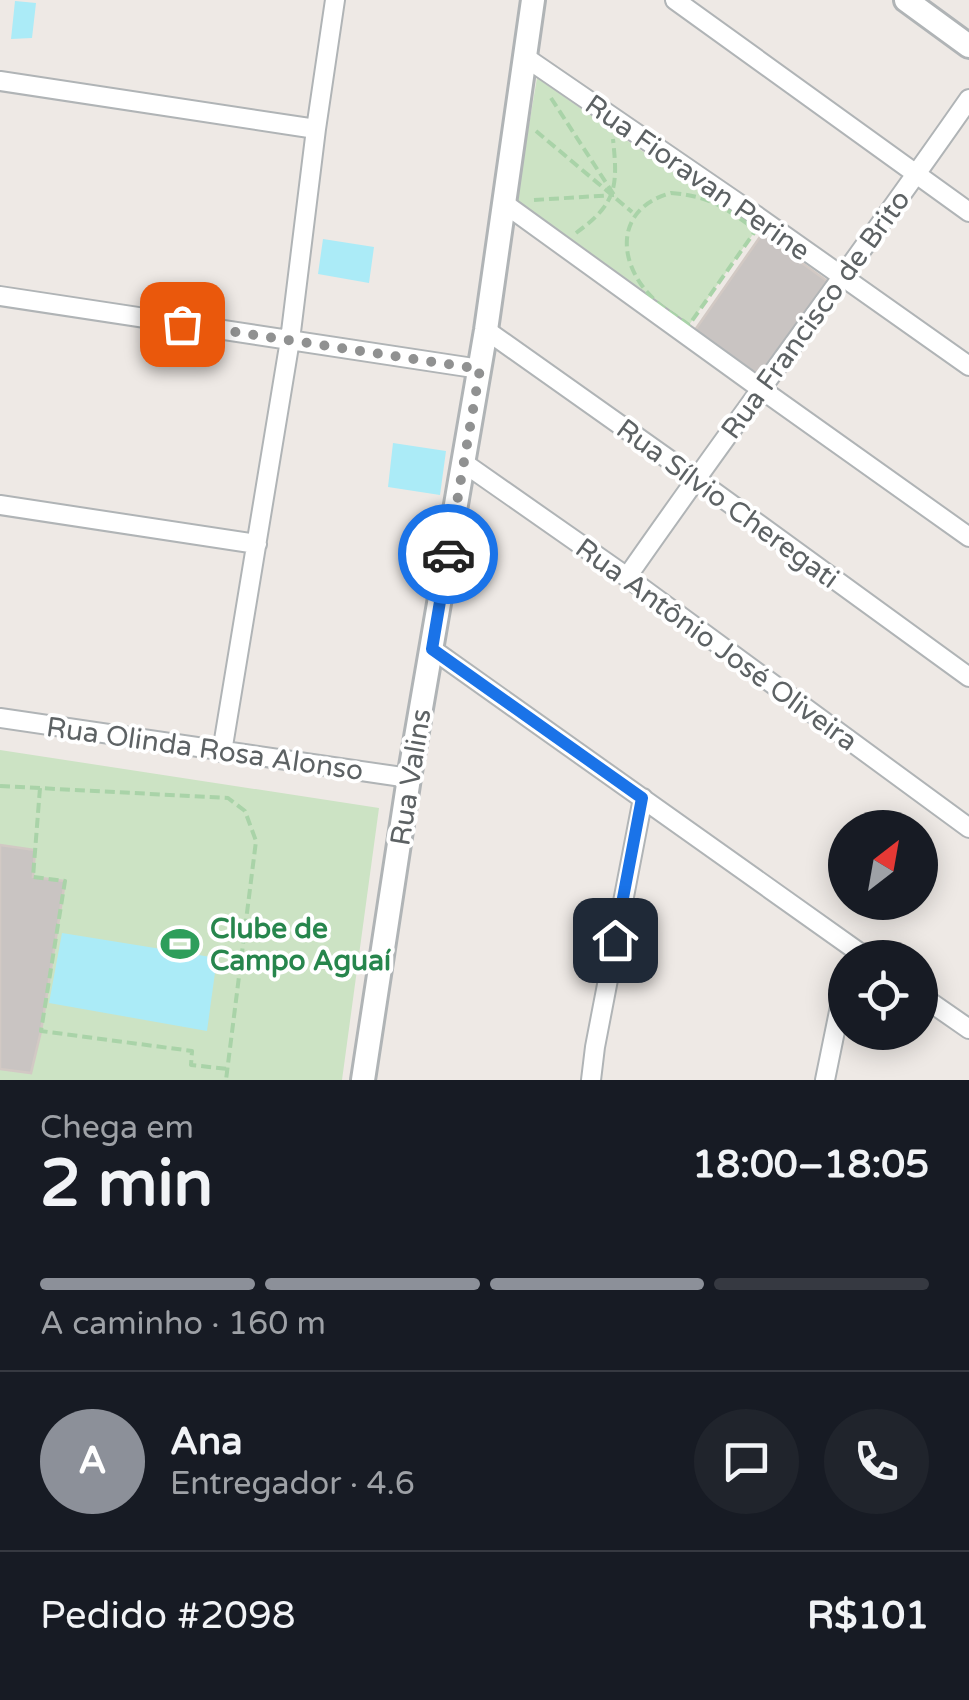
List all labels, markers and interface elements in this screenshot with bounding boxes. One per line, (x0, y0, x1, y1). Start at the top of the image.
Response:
street label: Rua Fioravan Perine (579, 87, 816, 268)
street label: Rua Francisco de Brito (714, 183, 918, 446)
pin (140, 282, 225, 367)
icon: bag (155, 297, 210, 352)
street label: Rua Sílvio Cheregati (610, 412, 845, 596)
courier (398, 504, 498, 604)
icon: car (421, 527, 476, 582)
street label: Rua Antônio José Oliveira (569, 531, 864, 759)
street label: Rua Valins (383, 706, 439, 848)
street label: Rua Olinda Rosa Alonso (44, 710, 366, 788)
north arrow (828, 810, 938, 920)
map controls (828, 810, 938, 1050)
pin (573, 898, 658, 983)
place label: Clube de Campo Aguaí (210, 912, 391, 978)
icon: home (588, 913, 643, 968)
sports icon: Clube de Campo Aguaí (159, 923, 201, 965)
button: locate (828, 940, 938, 1050)
text: Chega em (40, 1109, 194, 1147)
text: 18:00–18:05 (692, 1142, 929, 1188)
text: 2 min (40, 1145, 213, 1224)
text: A caminho · 160 m (40, 1305, 326, 1343)
button: chat (694, 1409, 799, 1514)
button: phone (824, 1409, 929, 1514)
text: Ana (170, 1419, 243, 1465)
text: A (78, 1438, 107, 1484)
text: Entregador · 4.6 (170, 1465, 415, 1503)
text: Pedido #2098 (40, 1593, 296, 1639)
text: R$101 (807, 1593, 929, 1639)

